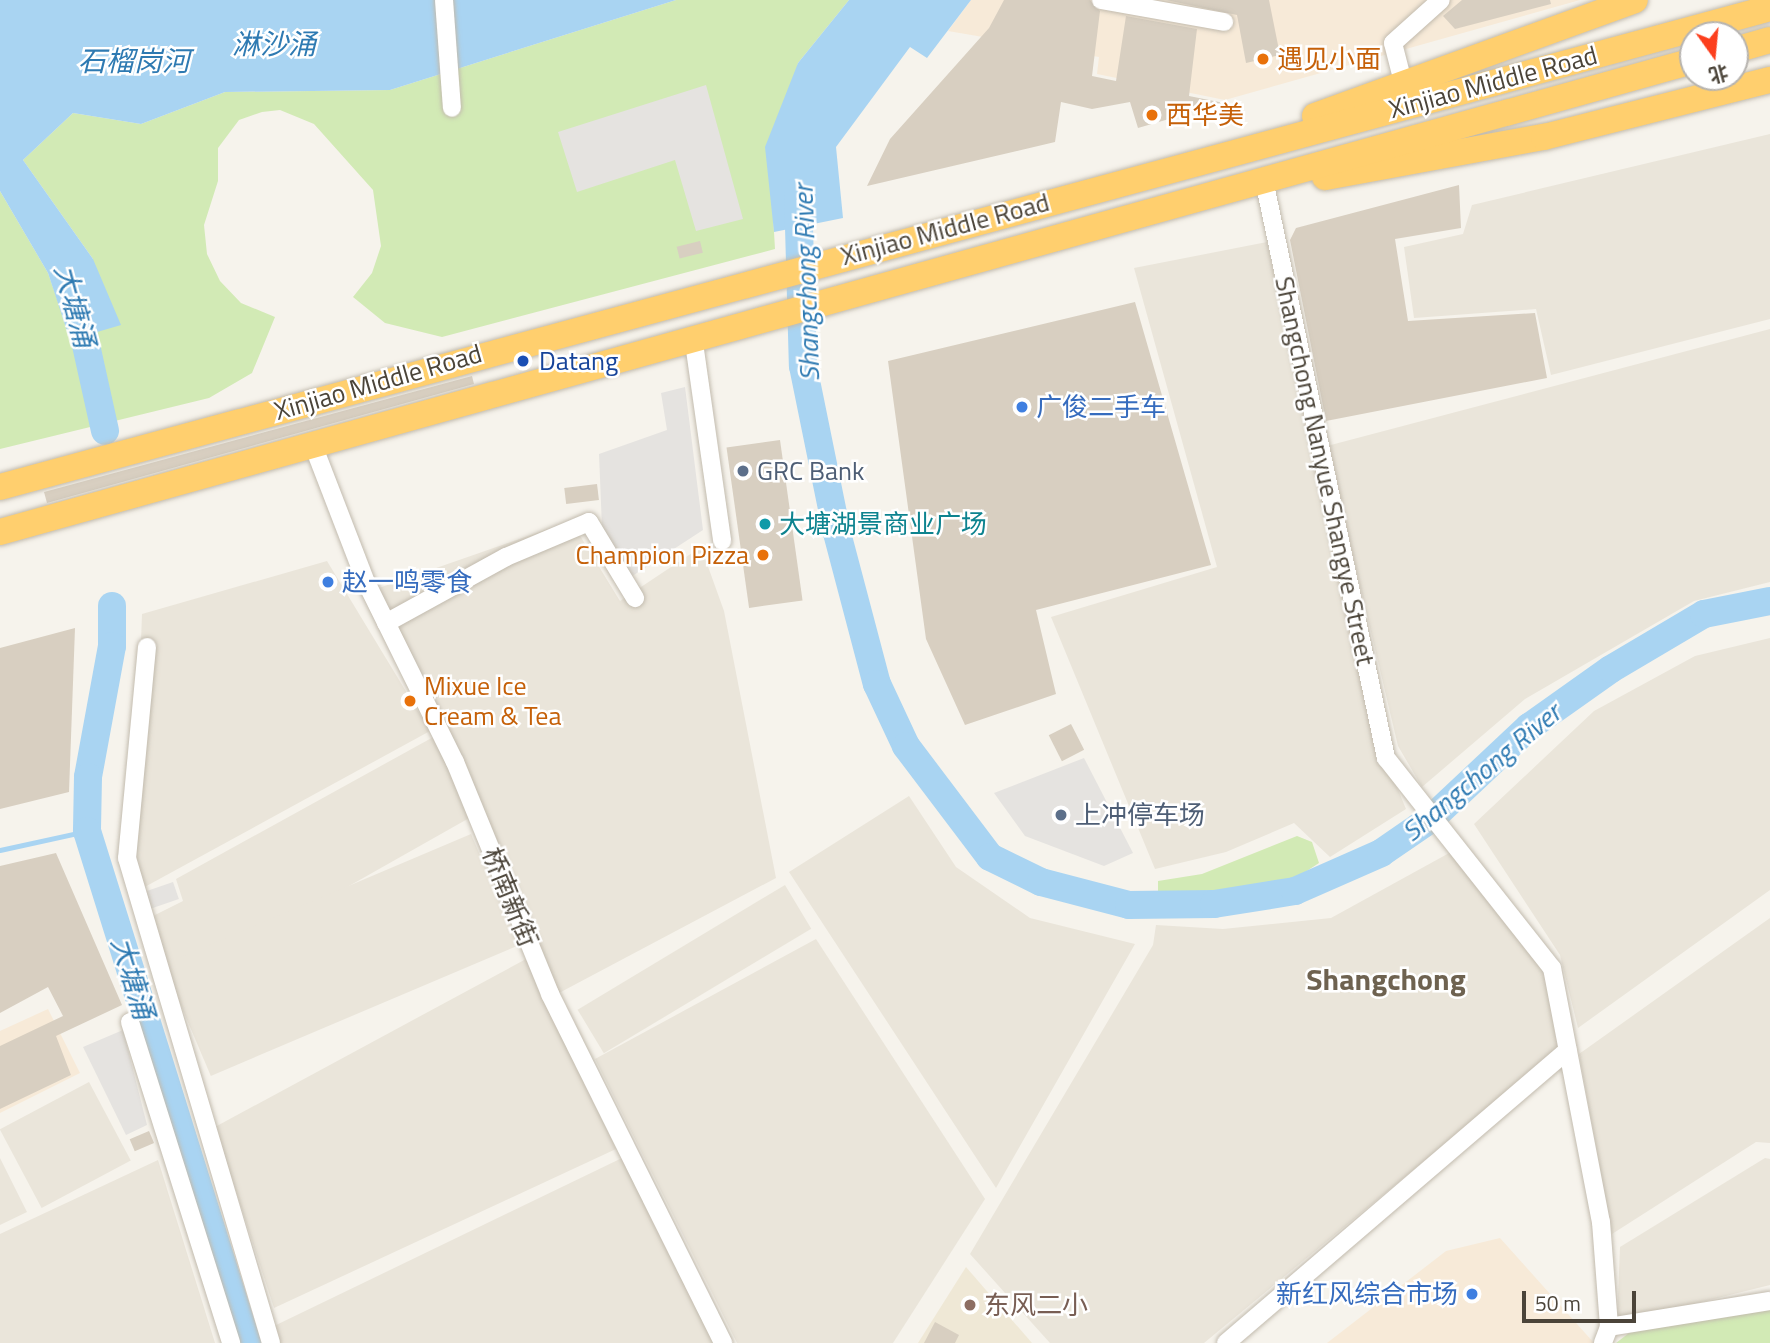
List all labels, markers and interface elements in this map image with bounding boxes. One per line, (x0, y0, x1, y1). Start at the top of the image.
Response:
north arrow (1679, 21, 1749, 91)
water label: 淋沙涌 (232, 27, 316, 61)
street label: Xinjiao Middle Road (1386, 39, 1600, 125)
place label: 遇见小面 (1277, 43, 1381, 75)
water label: 石榴岗河 (78, 44, 190, 78)
marker: 遇见小面 (1255, 51, 1271, 67)
text: 北 (1706, 58, 1732, 91)
place label: 西华美 (1166, 99, 1244, 131)
marker: 西华美 (1144, 107, 1160, 123)
water label: Shangchong River (786, 184, 826, 382)
street label: Xinjiao Middle Road (838, 186, 1052, 272)
water label: 大塘涌 (48, 261, 102, 351)
street label: Shangchong Nanyue Shangye Street (1269, 274, 1381, 668)
street label: Xinjiao Middle Road (271, 337, 485, 427)
place label: Datang (539, 345, 618, 377)
marker: Datang (513, 351, 533, 371)
place label: 广俊二手车 (1036, 391, 1166, 423)
marker: 广俊二手车 (1014, 399, 1030, 415)
place label: GRC Bank (757, 455, 864, 487)
marker: GRC Bank (735, 463, 751, 479)
place label: 大塘湖景商业广场 (779, 508, 987, 540)
marker: 大塘湖景商业广场 (757, 516, 773, 532)
place label: Champion Pizza (576, 539, 749, 571)
marker: Champion Pizza (755, 547, 771, 563)
place label: 赵一鸣零食 (342, 566, 472, 598)
marker: 赵一鸣零食 (320, 574, 336, 590)
place label: Mixue Ice Cream & Tea (424, 670, 561, 732)
marker: Mixue Ice Cream & Tea (402, 693, 418, 709)
water label: Shangchong River (1395, 696, 1567, 848)
place label: 上冲停车场 (1075, 799, 1205, 831)
marker: 上冲停车场 (1053, 807, 1069, 823)
street label: 桥南新街 (476, 843, 544, 951)
water label: 大塘涌 (105, 933, 161, 1023)
district label: Shangchong (1306, 961, 1466, 997)
scale bar (1525, 1276, 1639, 1320)
place label: 新红风综合市场 (1276, 1278, 1458, 1310)
marker: 新红风综合市场 (1464, 1286, 1480, 1302)
text: 50 m (1535, 1287, 1581, 1319)
place label: 东风二小 (984, 1289, 1088, 1321)
marker: 东风二小 (962, 1297, 978, 1313)

